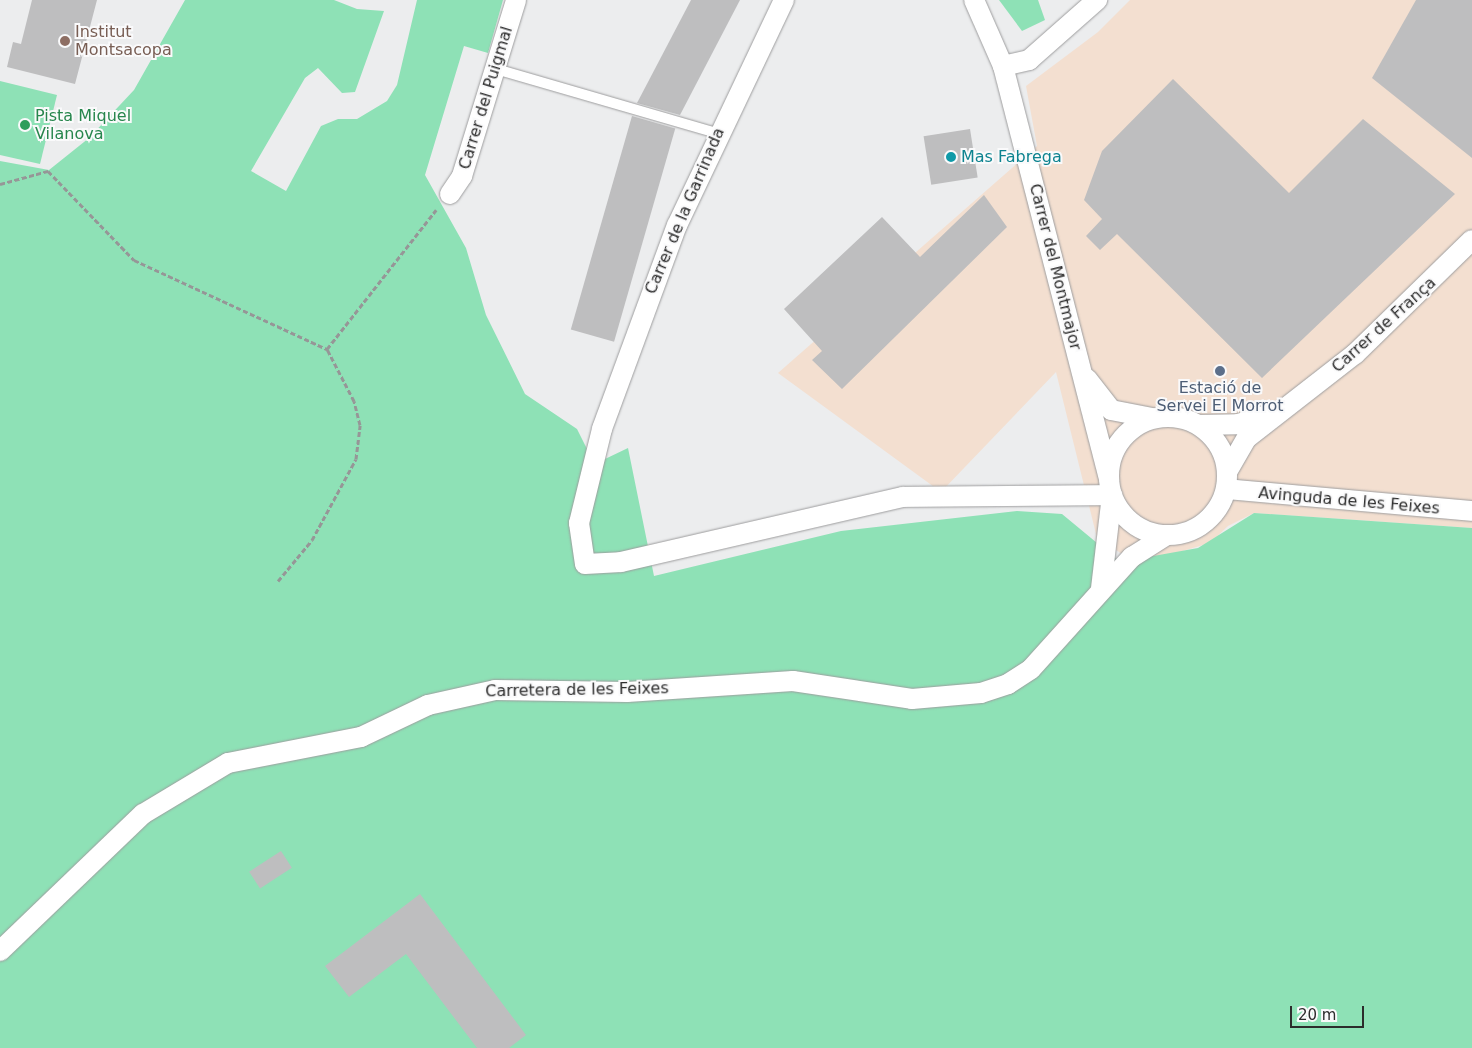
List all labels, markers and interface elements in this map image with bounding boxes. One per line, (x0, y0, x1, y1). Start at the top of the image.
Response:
place label: Institut Montsacopa (75, 22, 172, 60)
street label: Carrer del Puigmal (455, 24, 517, 172)
marker: Institut Montsacopa (59, 35, 71, 47)
place label: Pista Miquel Vilanova (35, 106, 131, 144)
marker: Pista Miquel Vilanova (19, 119, 31, 131)
street label: Carrer de la Garrinada (641, 125, 729, 297)
place label: Mas Fabrega (961, 147, 1062, 167)
marker: Mas Fabrega (945, 151, 957, 163)
street label: Carrer del Montmajor (1025, 182, 1085, 352)
street label: Carrer de França (1328, 273, 1440, 377)
marker: Estació de Servei El Morrot (1214, 365, 1226, 377)
place label: Estació de Servei El Morrot (1156, 378, 1284, 416)
street label: Avinguda de les Feixes (1258, 484, 1440, 518)
street label: Carretera de les Feixes (485, 679, 669, 701)
scale bar (1292, 996, 1366, 1028)
text: 20 m (1298, 1006, 1336, 1024)

